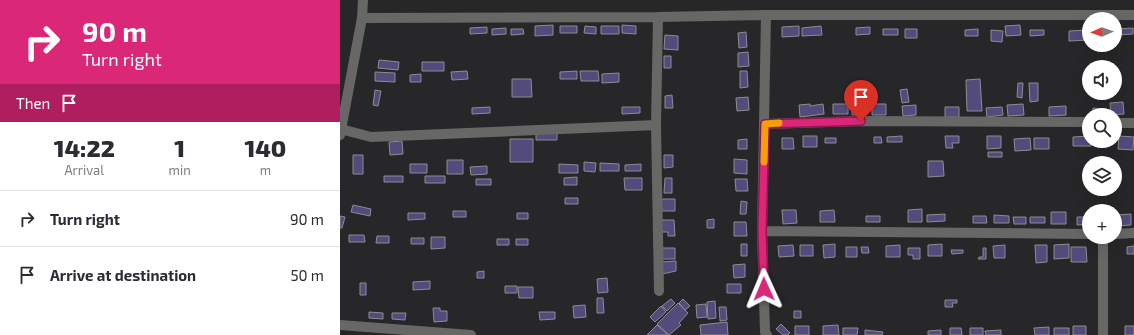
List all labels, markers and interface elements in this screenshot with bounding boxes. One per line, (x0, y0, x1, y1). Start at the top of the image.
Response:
north arrow (1082, 12, 1122, 52)
map controls (1082, 12, 1122, 244)
text: 90 m (82, 14, 147, 48)
icon: right (16, 16, 68, 68)
text: Turn right (82, 48, 162, 70)
button: sound (1082, 60, 1122, 100)
pin (844, 80, 878, 121)
icon: arrive (850, 86, 872, 108)
icon: arrive (58, 92, 80, 114)
text: Then (16, 94, 50, 112)
button: search (1082, 108, 1122, 148)
text: 14:22 (54, 133, 115, 162)
text: 1 (174, 133, 185, 162)
text: 140 (244, 133, 286, 162)
button: layers (1082, 156, 1122, 196)
text: Arrival (64, 162, 104, 178)
text: min (169, 162, 191, 178)
text: m (260, 162, 271, 178)
button: + (1082, 204, 1122, 244)
icon: right (16, 208, 38, 230)
text: Turn right (50, 210, 120, 228)
text: 90 m (290, 210, 324, 228)
icon: arrive (16, 264, 38, 286)
text: Arrive at destination (50, 266, 196, 284)
text: 50 m (290, 266, 324, 284)
position arrow (743, 268, 785, 310)

